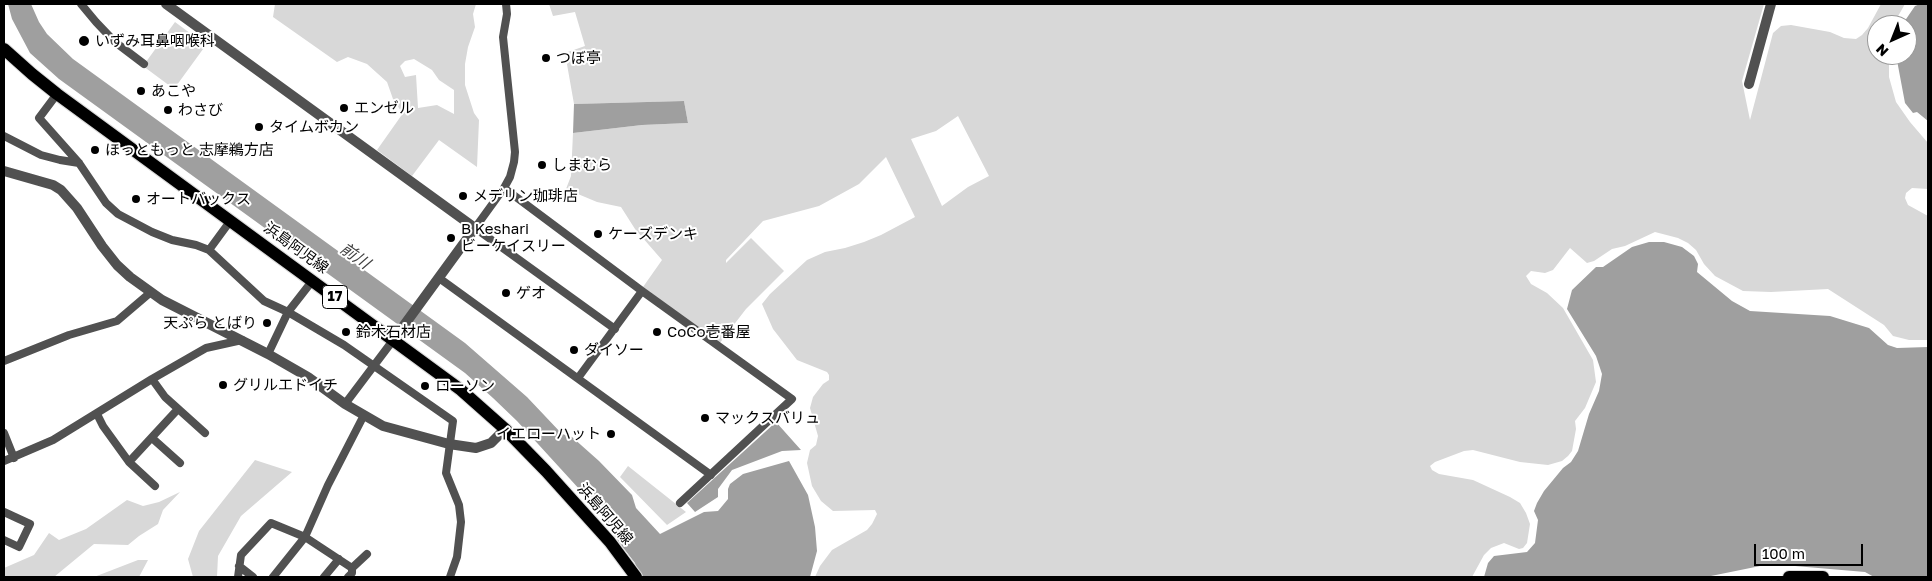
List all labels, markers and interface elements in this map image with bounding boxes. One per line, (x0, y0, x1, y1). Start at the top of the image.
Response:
north arrow (1867, 15, 1917, 65)
place label: いずみ耳鼻咽喉科 (95, 32, 215, 50)
marker: いずみ耳鼻咽喉科 (77, 34, 91, 48)
text: N (1872, 41, 1892, 60)
place label: つぼ亭 (556, 49, 601, 67)
marker: つぼ亭 (540, 52, 552, 64)
place label: あこや (151, 82, 196, 100)
marker: あこや (135, 85, 147, 97)
place label: エンゼル (354, 99, 414, 117)
place label: わさび (178, 101, 223, 119)
marker: エンゼル (338, 102, 350, 114)
marker: わさび (162, 104, 174, 116)
place label: タイムボカン (269, 118, 359, 136)
marker: タイムボカン (253, 121, 265, 133)
place label: ほっともっと 志摩鵜方店 (105, 141, 274, 159)
marker: ほっともっと 志摩鵜方店 (89, 144, 101, 156)
place label: しまむら (552, 156, 612, 174)
marker: しまむら (536, 159, 548, 171)
place label: メデリン珈琲店 (473, 187, 578, 205)
place label: オートバックス (146, 190, 251, 208)
marker: メデリン珈琲店 (457, 190, 469, 202)
marker: オートバックス (130, 193, 142, 205)
street label: 浜島阿児線 (260, 219, 332, 277)
place label: B Keshari ビーケイスリー (461, 220, 566, 255)
place label: ケーズデンキ (608, 225, 698, 243)
marker: ケーズデンキ (592, 228, 604, 240)
marker: B Keshari ビーケイスリー (445, 232, 457, 244)
water label: 前川 (336, 239, 374, 273)
place label: ゲオ (516, 284, 546, 302)
road number: 17 (322, 286, 348, 308)
marker: ゲオ (500, 287, 512, 299)
place label: 天ぷら とばり (163, 314, 257, 332)
marker: 天ぷら とばり (261, 317, 273, 329)
place label: 鈴木石材店 (356, 323, 431, 341)
place label: CoCo壱番屋 (667, 323, 750, 341)
marker: 鈴木石材店 (340, 326, 352, 338)
marker: CoCo壱番屋 (651, 326, 663, 338)
place label: ダイソー (584, 341, 644, 359)
marker: ダイソー (568, 344, 580, 356)
place label: グリルエドイチ (233, 376, 338, 394)
place label: ローソン (435, 377, 495, 395)
marker: グリルエドイチ (217, 379, 229, 391)
marker: ローソン (419, 380, 431, 392)
place label: マックスバリュ (715, 409, 820, 427)
marker: マックスバリュ (699, 412, 711, 424)
place label: イエローハット (496, 425, 601, 443)
marker: イエローハット (605, 428, 617, 440)
street label: 浜島阿児線 (574, 480, 636, 548)
scale bar (1757, 534, 1866, 566)
text: 100 m (1762, 544, 1805, 562)

